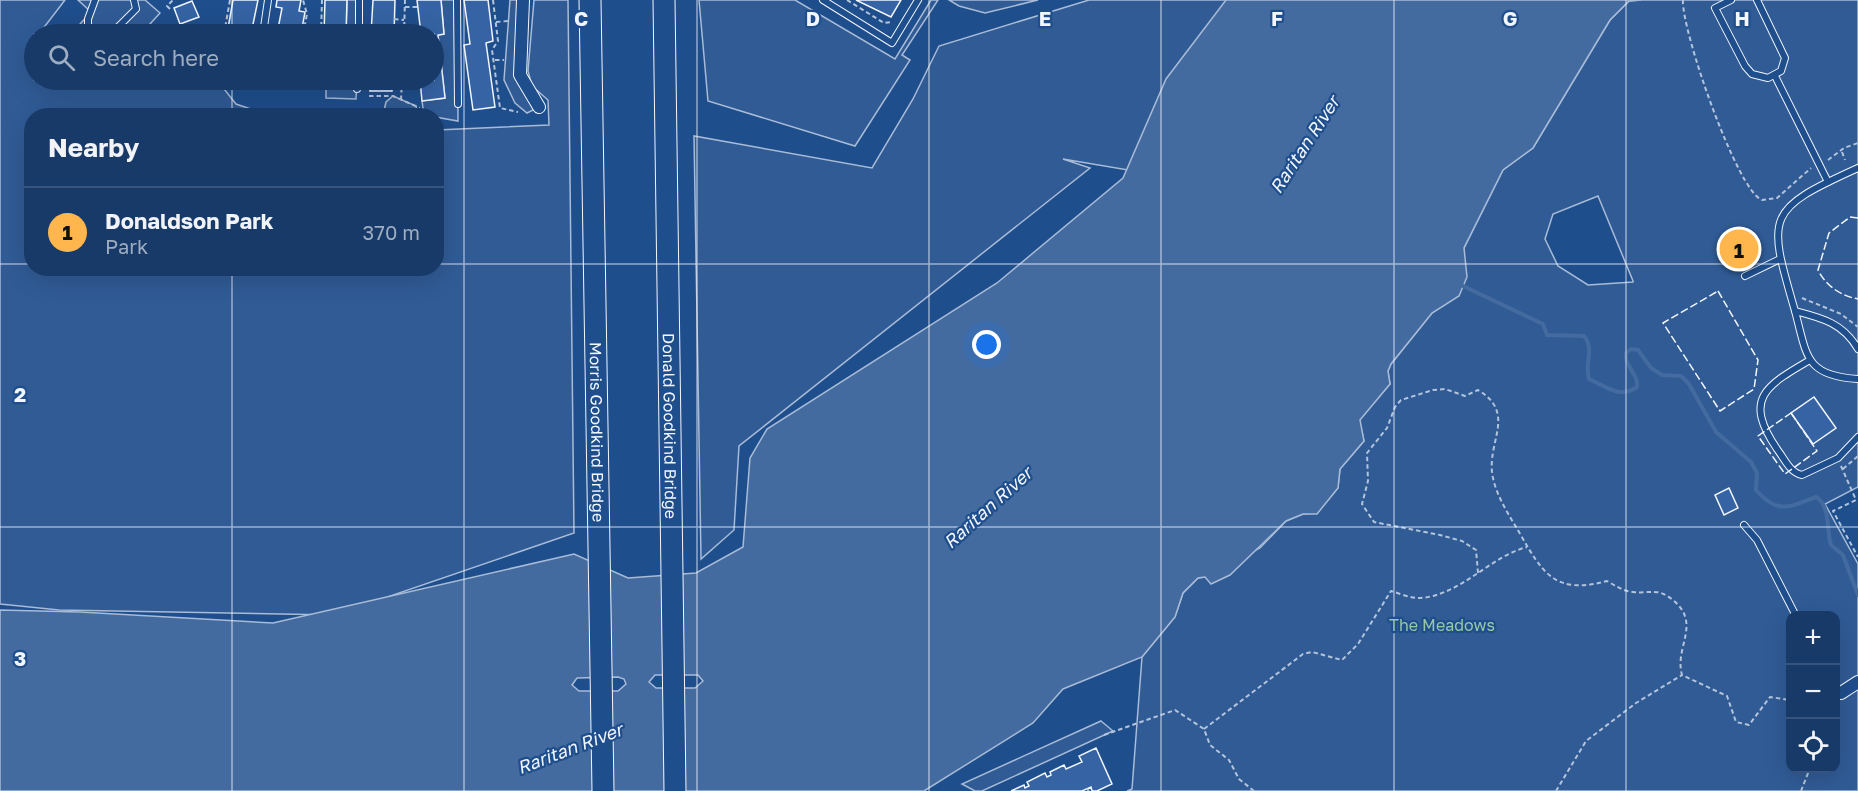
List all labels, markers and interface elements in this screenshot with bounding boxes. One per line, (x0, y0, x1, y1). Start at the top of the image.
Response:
text: C (574, 6, 588, 30)
text: D (806, 6, 820, 30)
text: E (1039, 6, 1051, 30)
text: F (1271, 6, 1283, 30)
text: G (1503, 6, 1517, 30)
text: H (1734, 6, 1750, 30)
search box (24, 24, 444, 90)
icon: search (45, 41, 78, 74)
text: Search here (93, 44, 219, 71)
water label: Raritan River (1265, 89, 1345, 197)
text: Nearby (48, 132, 139, 163)
text: Donaldson Park (105, 207, 274, 234)
text: 1 (62, 220, 73, 244)
text: 370 m (363, 220, 420, 244)
pin: 1 (1720, 226, 1758, 272)
text: Park (105, 234, 148, 258)
your location (972, 330, 1001, 359)
street label: Donald Goodkind Bridge (659, 333, 681, 519)
street label: Morris Goodkind Bridge (586, 342, 609, 522)
text: 2 (14, 382, 26, 406)
water label: Raritan River (939, 460, 1038, 553)
map controls (1786, 611, 1840, 773)
button: + (1786, 611, 1840, 665)
park label: The Meadows (1389, 615, 1495, 635)
text: 3 (14, 646, 26, 670)
button: − (1786, 665, 1840, 719)
water label: Raritan River (514, 717, 628, 778)
button: locate (1786, 719, 1840, 773)

